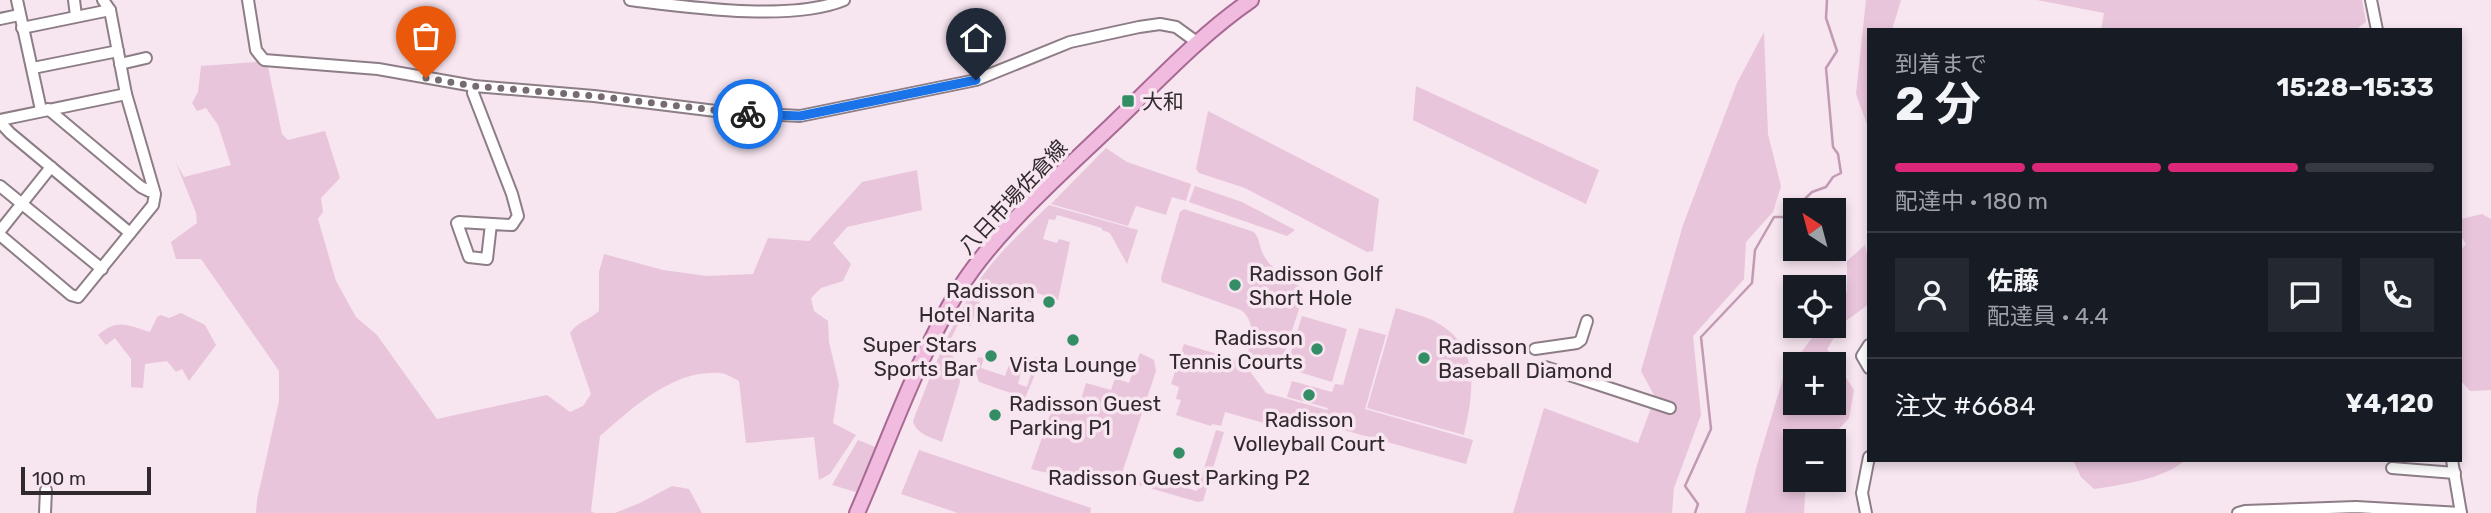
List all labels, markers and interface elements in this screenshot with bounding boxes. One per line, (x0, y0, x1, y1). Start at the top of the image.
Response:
pin (396, 6, 456, 78)
pin (946, 8, 1006, 80)
icon: bag (407, 17, 445, 55)
icon: home (957, 19, 995, 57)
text: 到着まで (1895, 50, 1987, 78)
text: 15:28–15:33 (2277, 72, 2434, 103)
text: 2 分 (1895, 77, 1981, 132)
courier (713, 79, 783, 149)
place label: 大和 (1142, 89, 1184, 114)
marker: 大和 (1120, 93, 1136, 109)
icon: bike (729, 95, 767, 133)
street label: 八日市場佐倉線 (954, 135, 1072, 259)
text: 配達中 · 180 m (1895, 187, 2048, 215)
north arrow (1783, 198, 1846, 261)
map controls (1783, 198, 1846, 492)
button: person (1895, 258, 1969, 332)
button: chat (2268, 258, 2342, 332)
button: phone (2360, 258, 2434, 332)
place label: Radisson Golf Short Hole (1249, 261, 1383, 310)
text: 佐藤 (1987, 266, 2039, 297)
button: locate (1783, 275, 1846, 338)
marker: Radisson Golf Short Hole (1227, 277, 1243, 293)
place label: Radisson Hotel Narita (919, 278, 1035, 327)
marker: Radisson Hotel Narita (1041, 294, 1057, 310)
text: 配達員 · 4.4 (1987, 302, 2109, 330)
place label: Radisson Tennis Courts (1169, 325, 1303, 374)
place label: Super Stars Sports Bar (863, 332, 977, 381)
marker: Vista Lounge (1065, 332, 1081, 348)
place label: Radisson Baseball Diamond (1438, 334, 1613, 383)
marker: Radisson Tennis Courts (1309, 341, 1325, 357)
marker: Super Stars Sports Bar (983, 348, 999, 364)
marker: Radisson Baseball Diamond (1416, 350, 1432, 366)
place label: Vista Lounge (1009, 352, 1137, 377)
button: + (1783, 352, 1846, 415)
marker: Radisson Volleyball Court (1301, 387, 1317, 403)
text: ¥4,120 (2345, 388, 2434, 419)
place label: Radisson Guest Parking P1 (1009, 391, 1161, 440)
text: 注文 #6684 (1895, 391, 2036, 422)
marker: Radisson Guest Parking P1 (987, 407, 1003, 423)
place label: Radisson Volleyball Court (1233, 407, 1385, 456)
button: − (1783, 429, 1846, 492)
marker: Radisson Guest Parking P2 (1171, 445, 1187, 461)
scale bar (21, 464, 150, 496)
place label: Radisson Guest Parking P2 (1048, 465, 1310, 490)
text: 100 m (32, 467, 86, 490)

